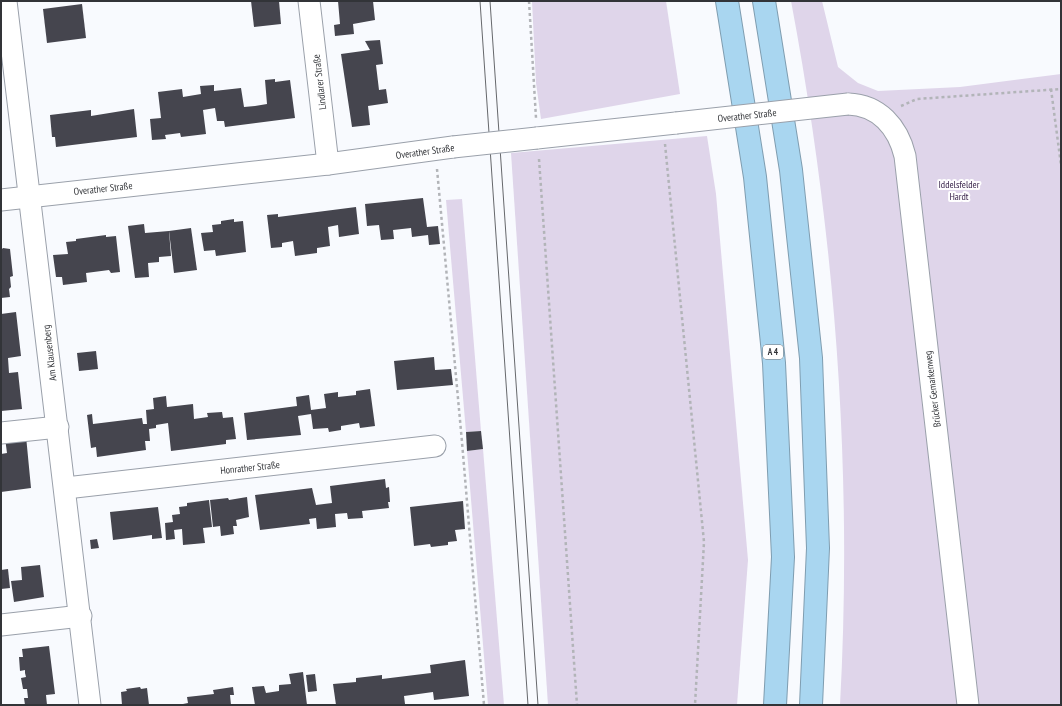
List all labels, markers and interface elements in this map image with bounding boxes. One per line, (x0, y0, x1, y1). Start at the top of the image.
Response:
street label: Lindlarer Straße (310, 53, 329, 110)
street label: Overather Straße (717, 106, 777, 125)
street label: Overather Straße (395, 141, 455, 162)
park label: Iddelsfelder Hardt (939, 178, 980, 203)
street label: Overather Straße (73, 179, 133, 198)
street label: Am Klausenberg (40, 324, 59, 382)
road number: A 4 (763, 345, 783, 359)
street label: Brücker Gemarkenweg (921, 350, 944, 428)
street label: Honrather Straße (220, 458, 280, 477)

